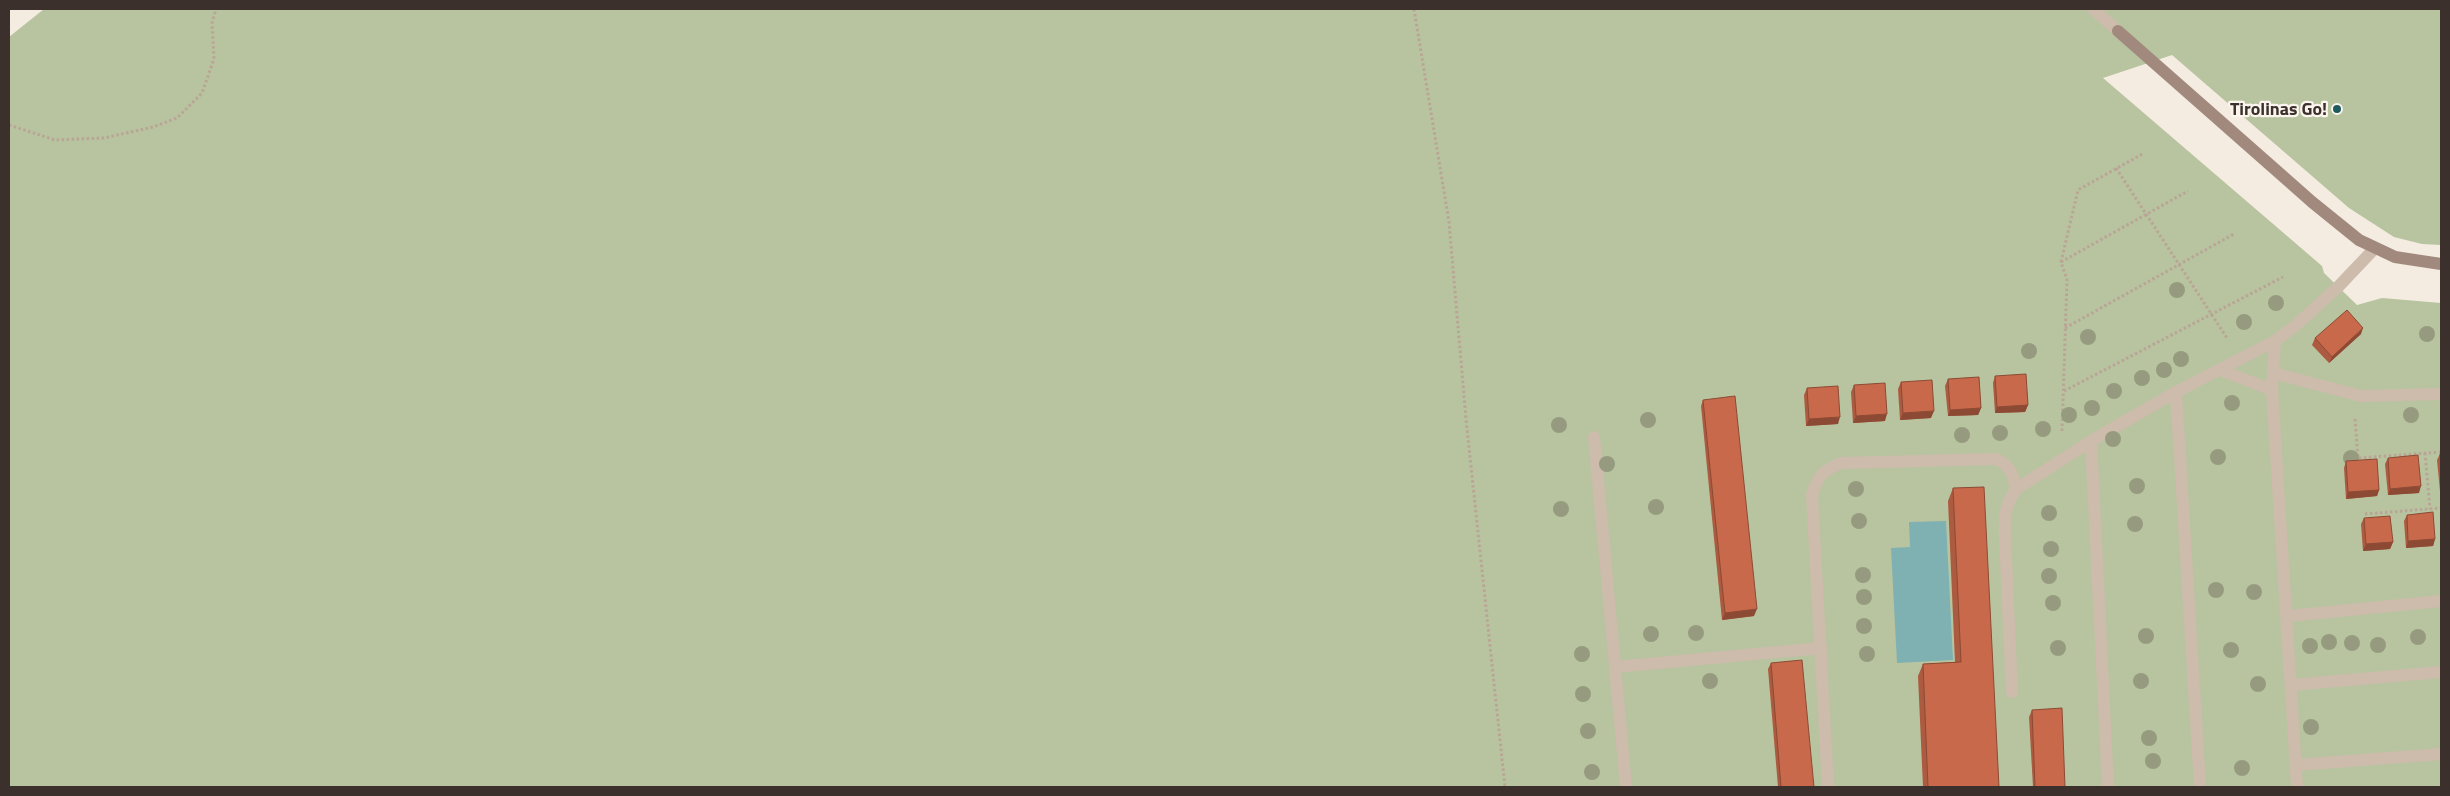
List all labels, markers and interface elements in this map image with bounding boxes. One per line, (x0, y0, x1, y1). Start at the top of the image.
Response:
place label: Tirolinas Go! (2230, 95, 2327, 122)
marker: Tirolinas Go! (2331, 103, 2343, 115)

